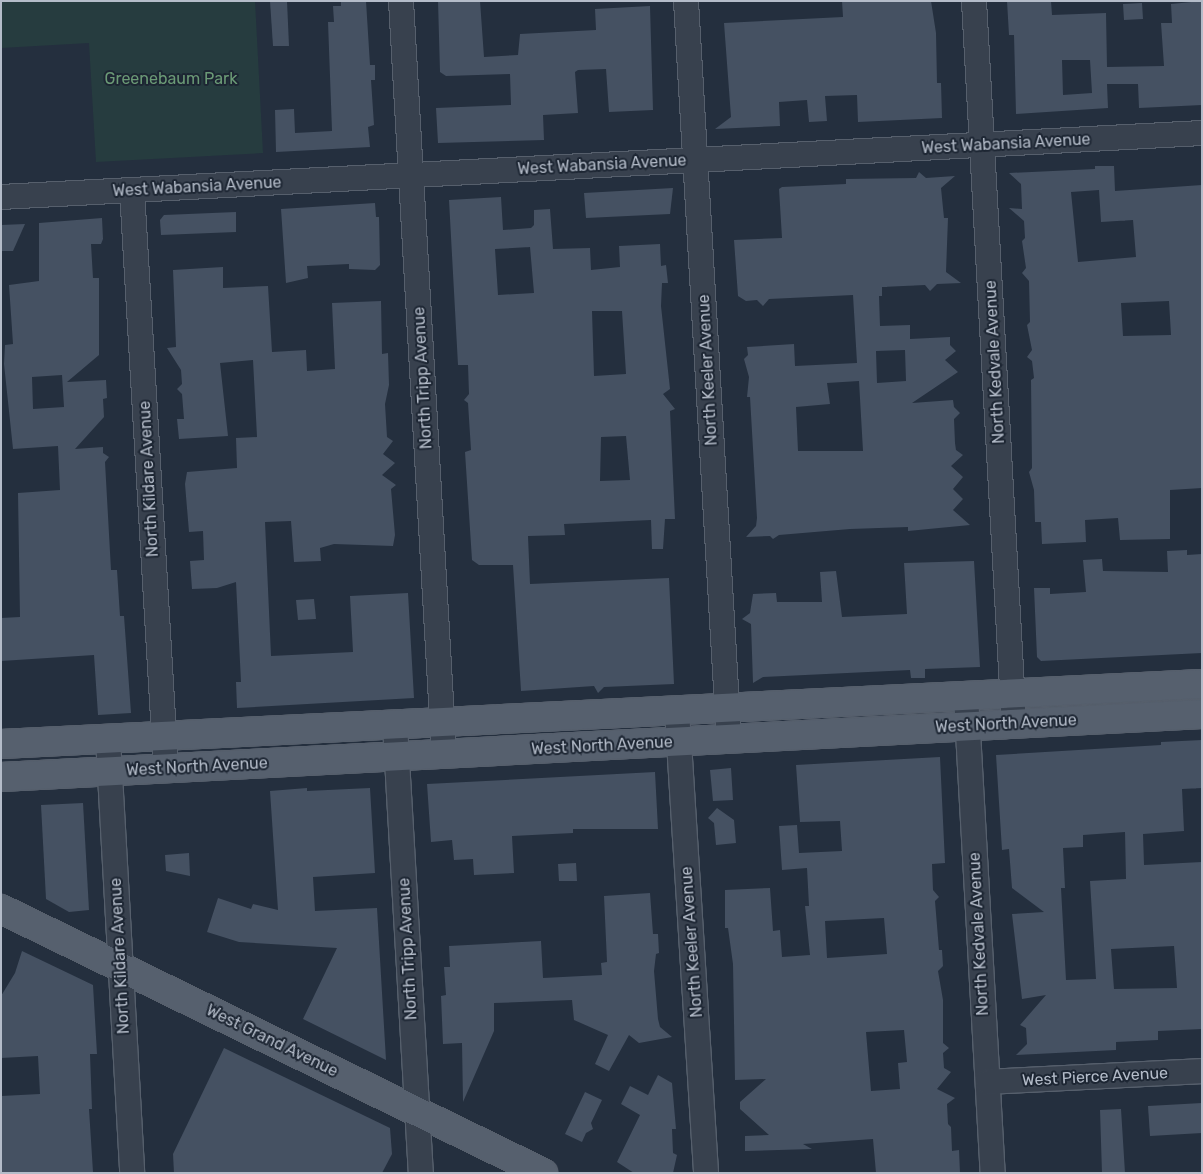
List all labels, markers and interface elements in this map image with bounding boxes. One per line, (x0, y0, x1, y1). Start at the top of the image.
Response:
park label: Greenebaum Park (105, 69, 237, 89)
street label: West Wabansia Avenue (921, 130, 1091, 158)
street label: West Wabansia Avenue (517, 151, 687, 179)
street label: West Wabansia Avenue (112, 173, 282, 201)
street label: North Kedvale Avenue (981, 280, 1009, 444)
street label: North Keeler Avenue (694, 293, 722, 447)
street label: North Tripp Avenue (410, 306, 436, 450)
street label: North Kildare Avenue (135, 400, 163, 558)
street label: West North Avenue (935, 711, 1077, 737)
street label: West North Avenue (531, 733, 673, 759)
street label: West North Avenue (126, 754, 268, 780)
street label: North Kedvale Avenue (965, 852, 993, 1016)
street label: North Keeler Avenue (677, 865, 707, 1019)
street label: North Kildare Avenue (106, 877, 134, 1035)
street label: North Tripp Avenue (395, 877, 421, 1021)
street label: West Grand Avenue (203, 1001, 341, 1081)
street label: West Pierce Avenue (1021, 1064, 1169, 1090)

